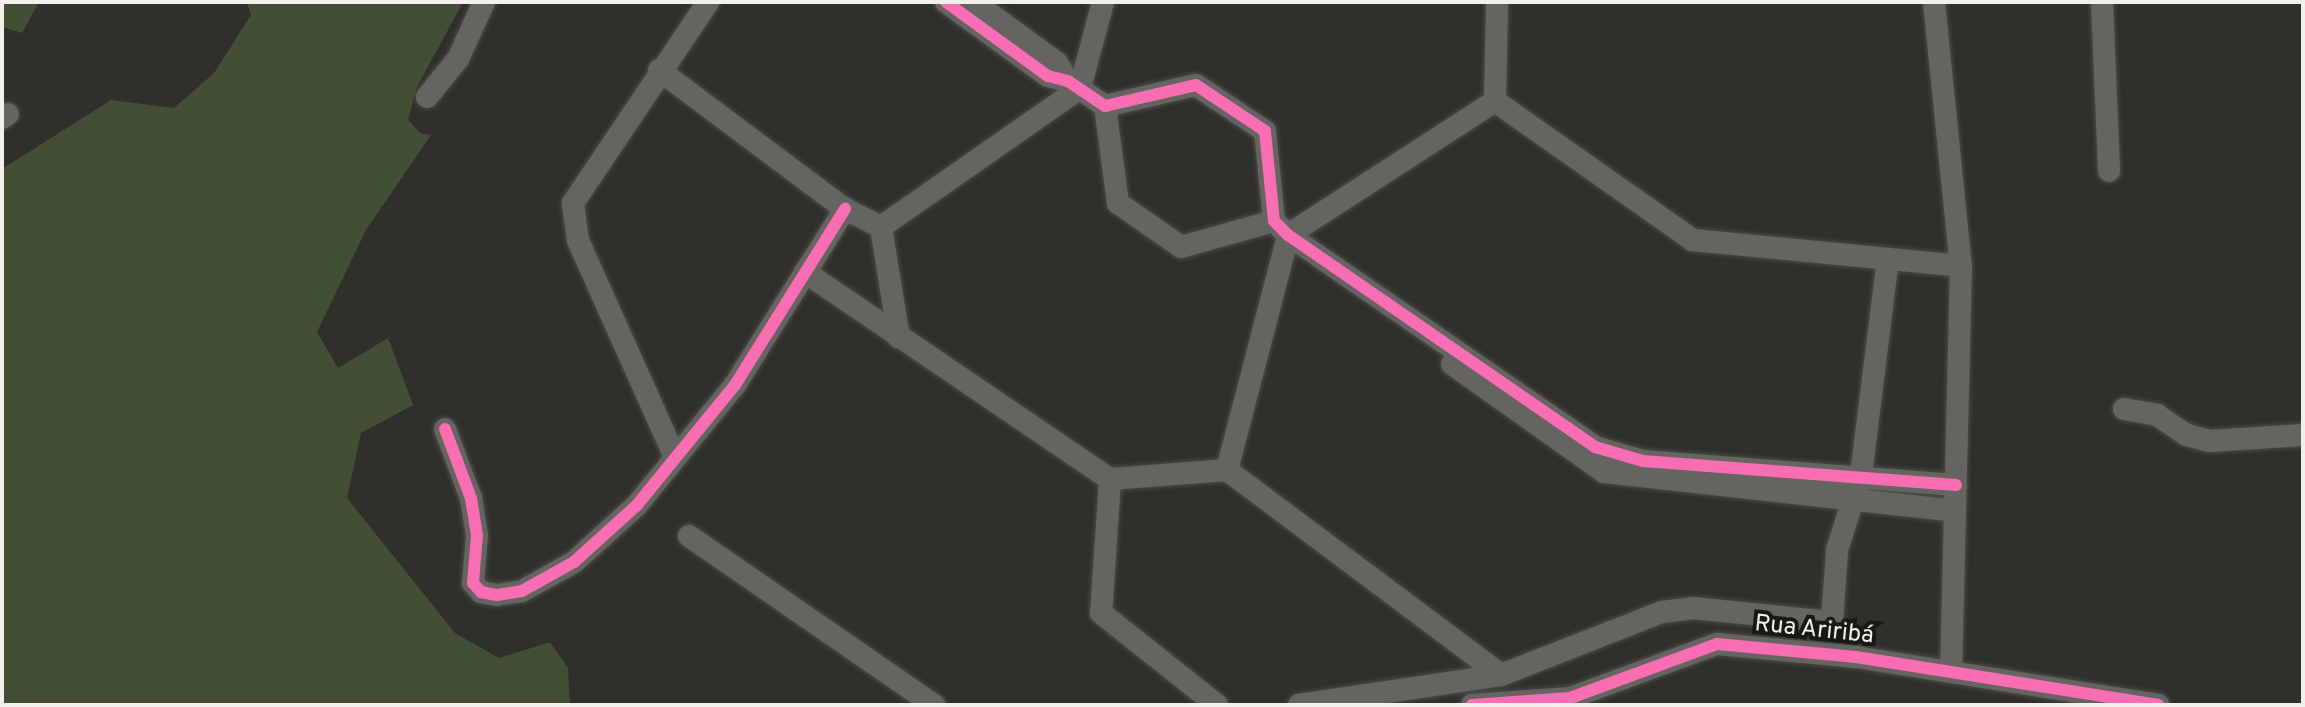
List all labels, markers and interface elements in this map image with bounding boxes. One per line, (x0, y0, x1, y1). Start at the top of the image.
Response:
street label: Rua Ariribá (1753, 610, 1875, 652)

